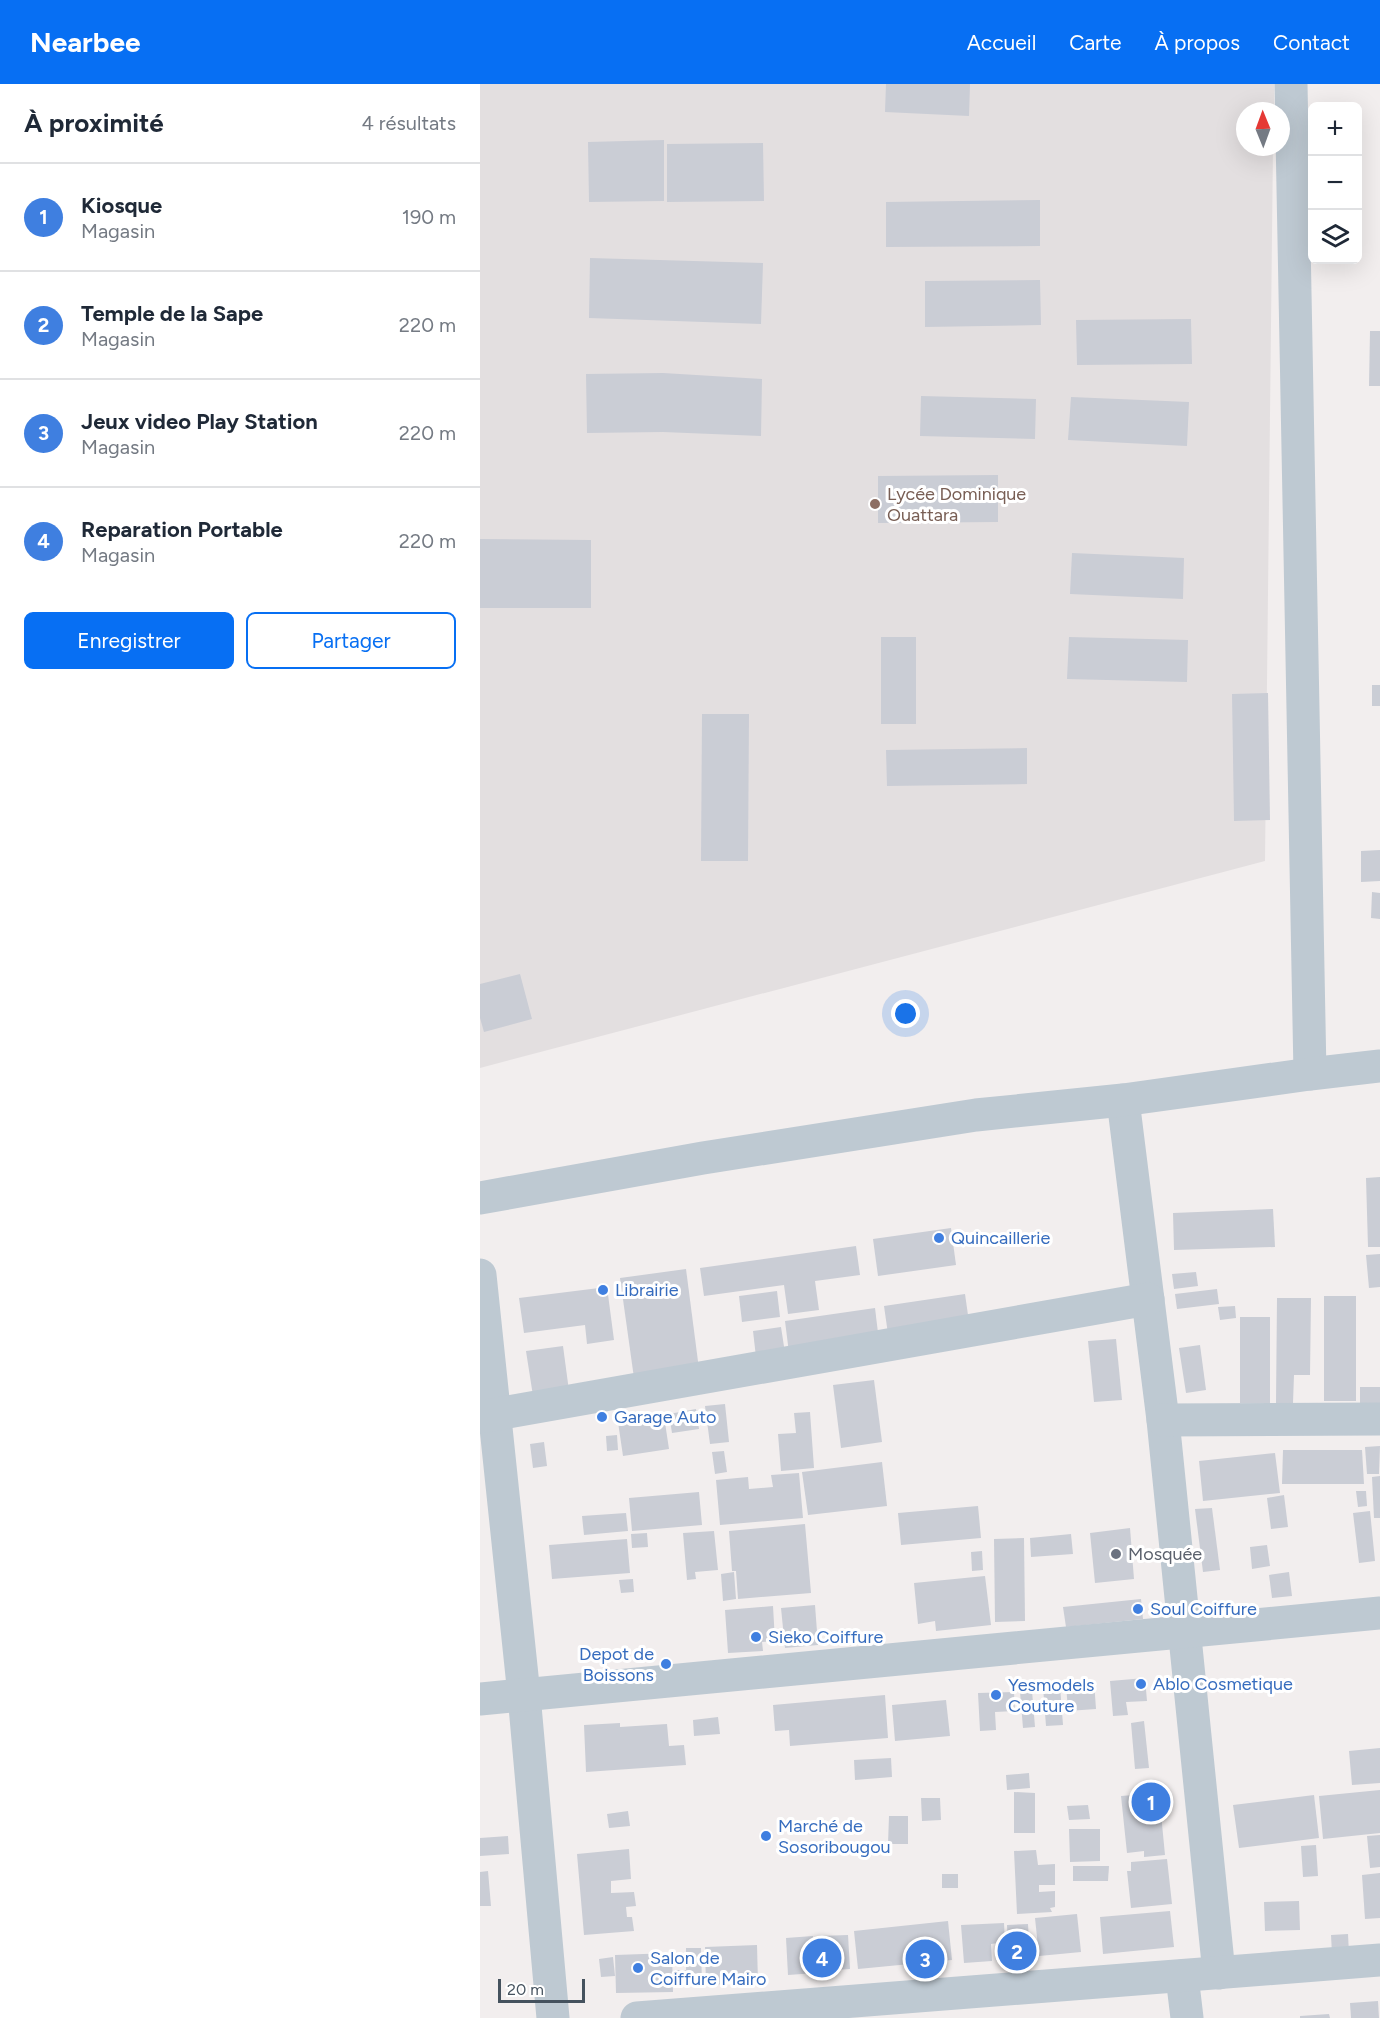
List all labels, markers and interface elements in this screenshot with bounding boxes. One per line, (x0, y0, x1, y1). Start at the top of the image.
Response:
text: Nearbee (30, 25, 140, 59)
text: Accueil (967, 30, 1036, 55)
text: Carte (1069, 30, 1122, 55)
text: À propos (1155, 30, 1240, 55)
text: Contact (1273, 30, 1350, 55)
north arrow (1236, 102, 1290, 156)
map controls (1308, 102, 1362, 264)
button: + (1308, 102, 1362, 156)
text: À proximité (24, 107, 164, 139)
text: 4 résultats (361, 111, 456, 135)
button: − (1308, 156, 1362, 210)
text: Kiosque (81, 192, 162, 219)
text: 1 (39, 205, 48, 229)
text: 190 m (402, 205, 456, 229)
button: layers (1308, 210, 1362, 264)
text: Magasin (81, 219, 155, 243)
text: Temple de la Sape (81, 300, 263, 327)
text: 2 (38, 313, 49, 337)
text: 220 m (399, 313, 456, 337)
text: Magasin (81, 327, 155, 351)
text: Jeux video Play Station (81, 408, 318, 435)
text: 3 (38, 421, 49, 445)
text: 220 m (399, 421, 456, 445)
text: Magasin (81, 435, 155, 459)
place label: Lycée Dominique Ouattara (887, 483, 1026, 526)
marker: Lycée Dominique Ouattara (868, 497, 882, 511)
text: Reparation Portable (81, 516, 283, 543)
text: 4 (37, 529, 50, 553)
text: 220 m (399, 529, 456, 553)
text: Magasin (81, 543, 155, 567)
button: Enregistrer (24, 612, 234, 669)
button: Partager (246, 612, 456, 669)
your location (891, 999, 920, 1028)
place label: Quincaillerie (951, 1227, 1050, 1249)
marker: Quincaillerie (932, 1231, 946, 1245)
place label: Librairie (615, 1279, 679, 1301)
marker: Librairie (596, 1283, 610, 1297)
place label: Garage Auto (614, 1406, 716, 1428)
marker: Garage Auto (595, 1410, 609, 1424)
place label: Mosquée (1128, 1543, 1202, 1565)
marker: Mosquée (1109, 1547, 1123, 1561)
place label: Soul Coiffure (1150, 1598, 1257, 1620)
marker: Soul Coiffure (1131, 1602, 1145, 1616)
place label: Sieko Coiffure (768, 1626, 883, 1648)
marker: Sieko Coiffure (749, 1630, 763, 1644)
place label: Depot de Boissons (579, 1643, 654, 1686)
marker: Depot de Boissons (659, 1657, 673, 1671)
place label: Ablo Cosmetique (1153, 1673, 1293, 1695)
place label: Yesmodels Couture (1008, 1674, 1095, 1717)
marker: Ablo Cosmetique (1134, 1677, 1148, 1691)
marker: Yesmodels Couture (989, 1688, 1003, 1702)
pin: 1 (1132, 1780, 1170, 1824)
place label: Marché de Sosoribougou (778, 1815, 891, 1858)
marker: Marché de Sosoribougou (759, 1829, 773, 1843)
pin: 2 (998, 1928, 1036, 1974)
pin: 4 (802, 1936, 842, 1980)
pin: 3 (906, 1936, 944, 1982)
place label: Salon de Coiffure Mairo (650, 1947, 766, 1990)
marker: Salon de Coiffure Mairo (631, 1961, 645, 1975)
scale bar (498, 1976, 585, 2004)
text: 20 m (507, 1980, 544, 1999)

